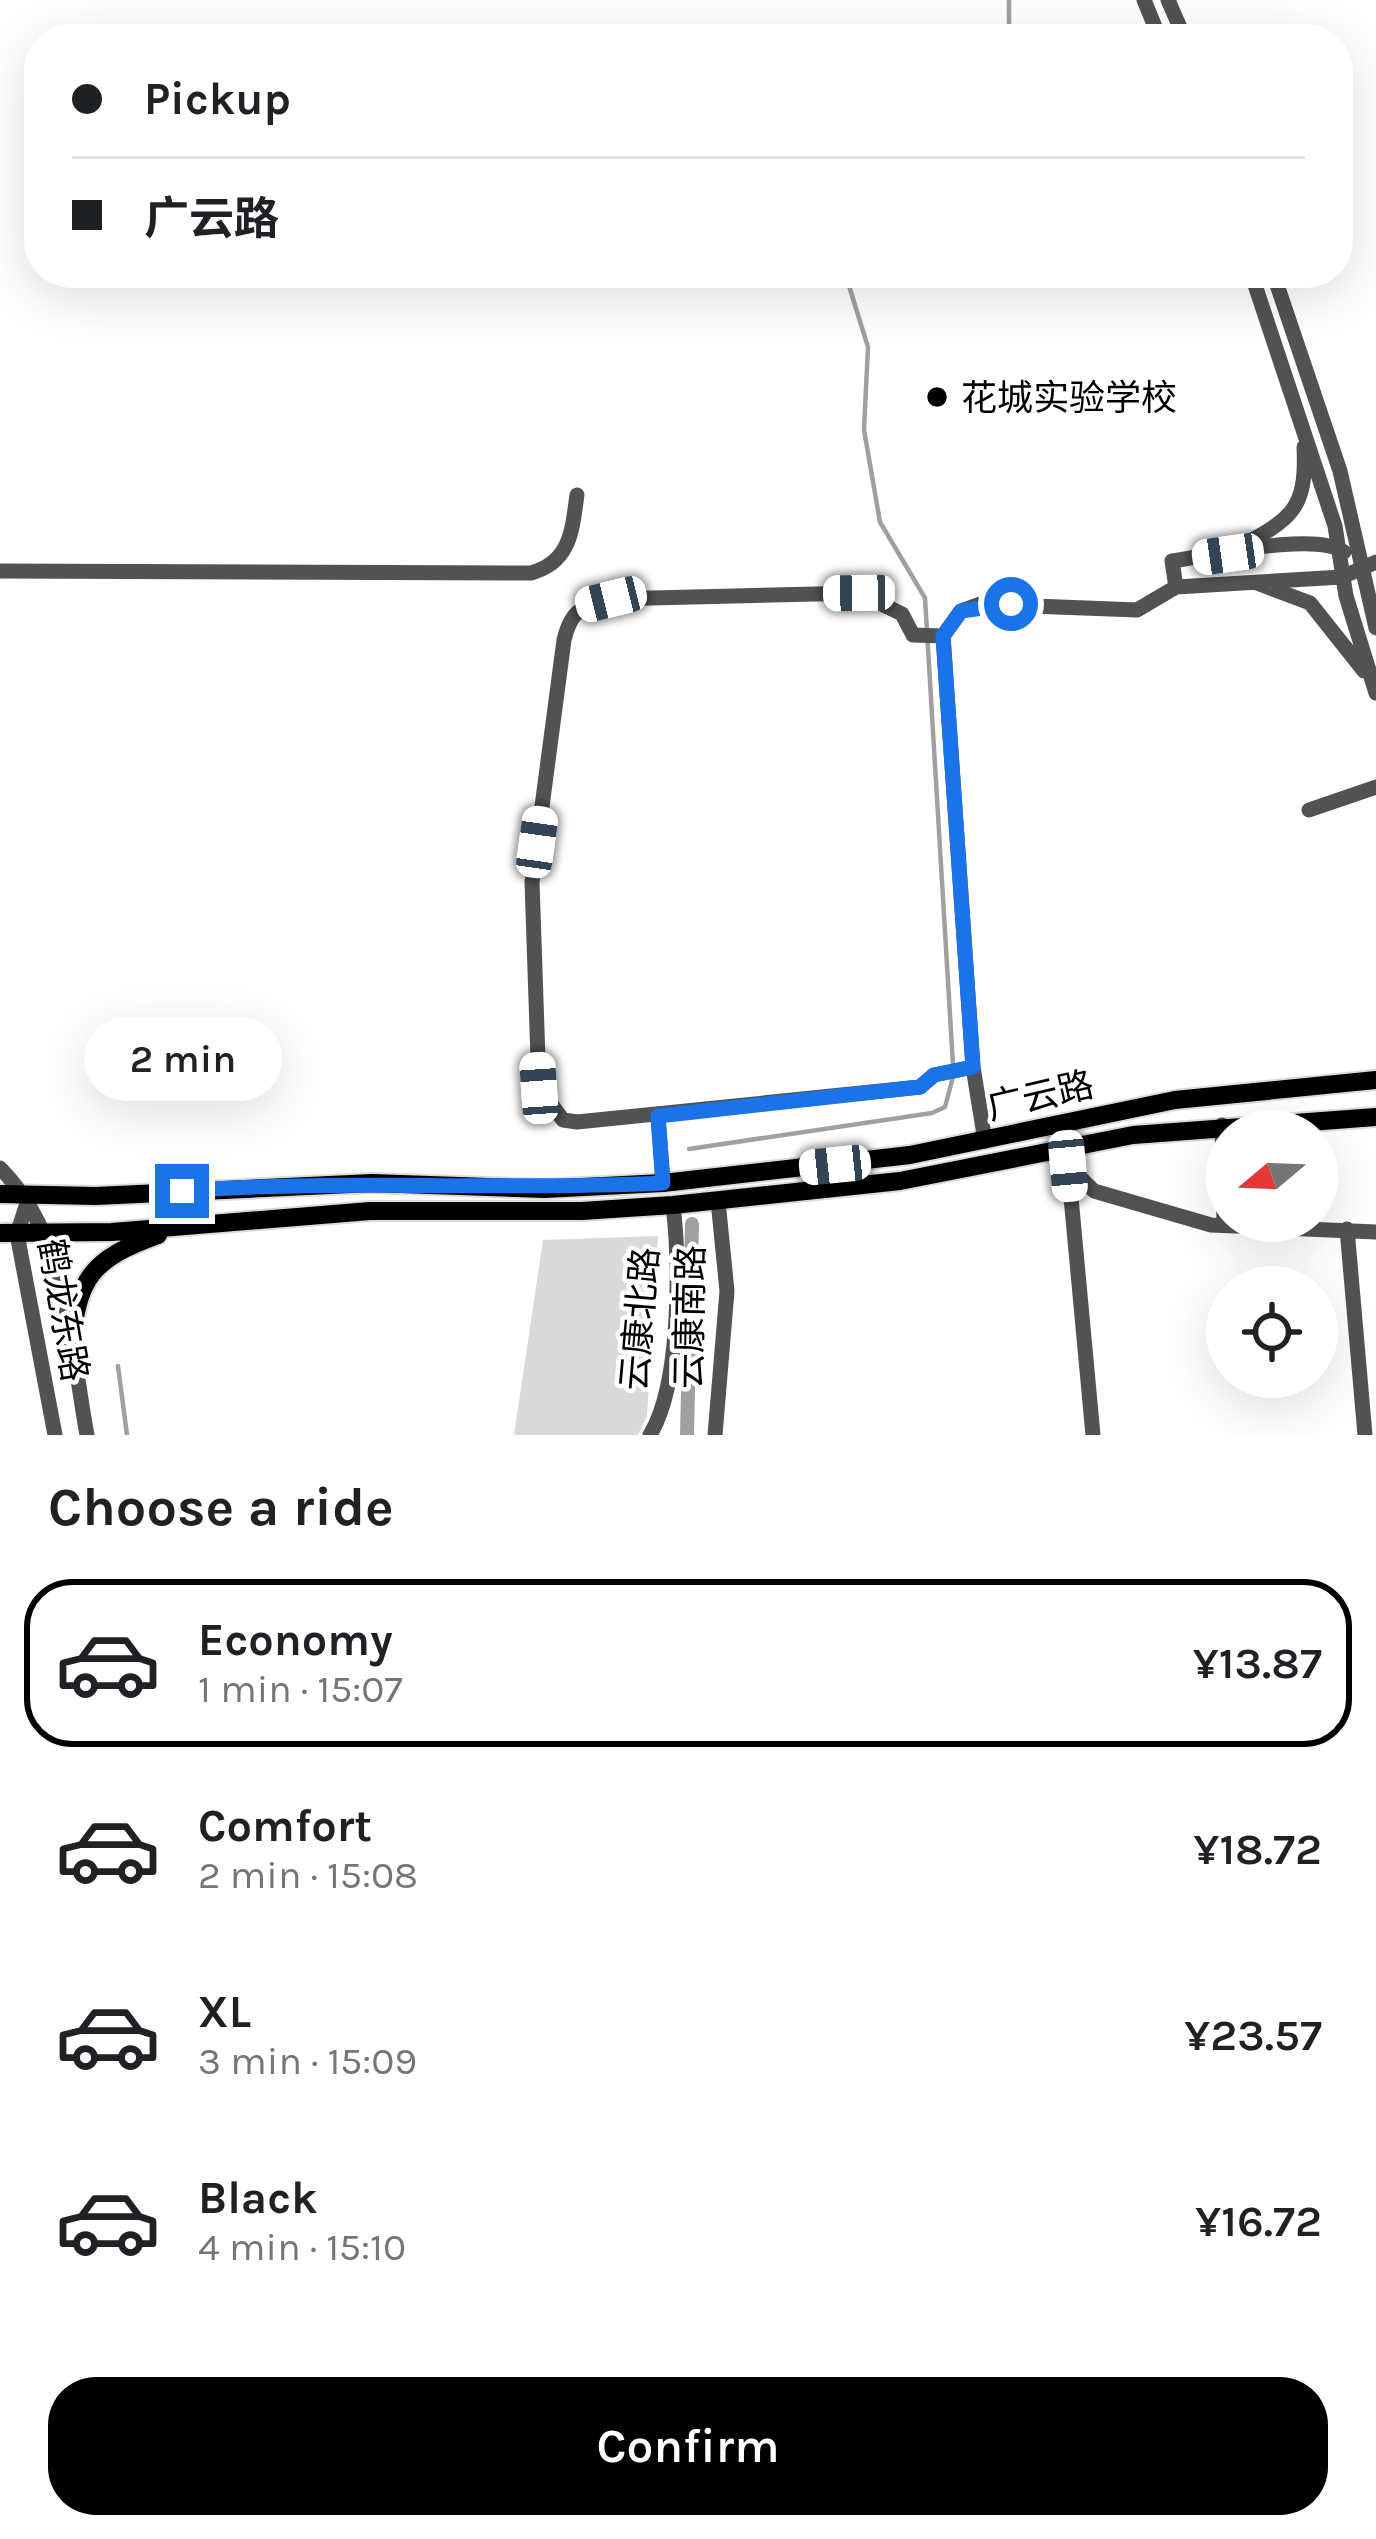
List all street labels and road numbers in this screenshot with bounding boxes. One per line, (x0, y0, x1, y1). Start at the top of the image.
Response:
street label: 广云路 (983, 1063, 1098, 1129)
street label: 鹤龙东路 (30, 1236, 96, 1385)
street label: 云康南路 (668, 1245, 712, 1389)
street label: 云康北路 (613, 1246, 667, 1393)

